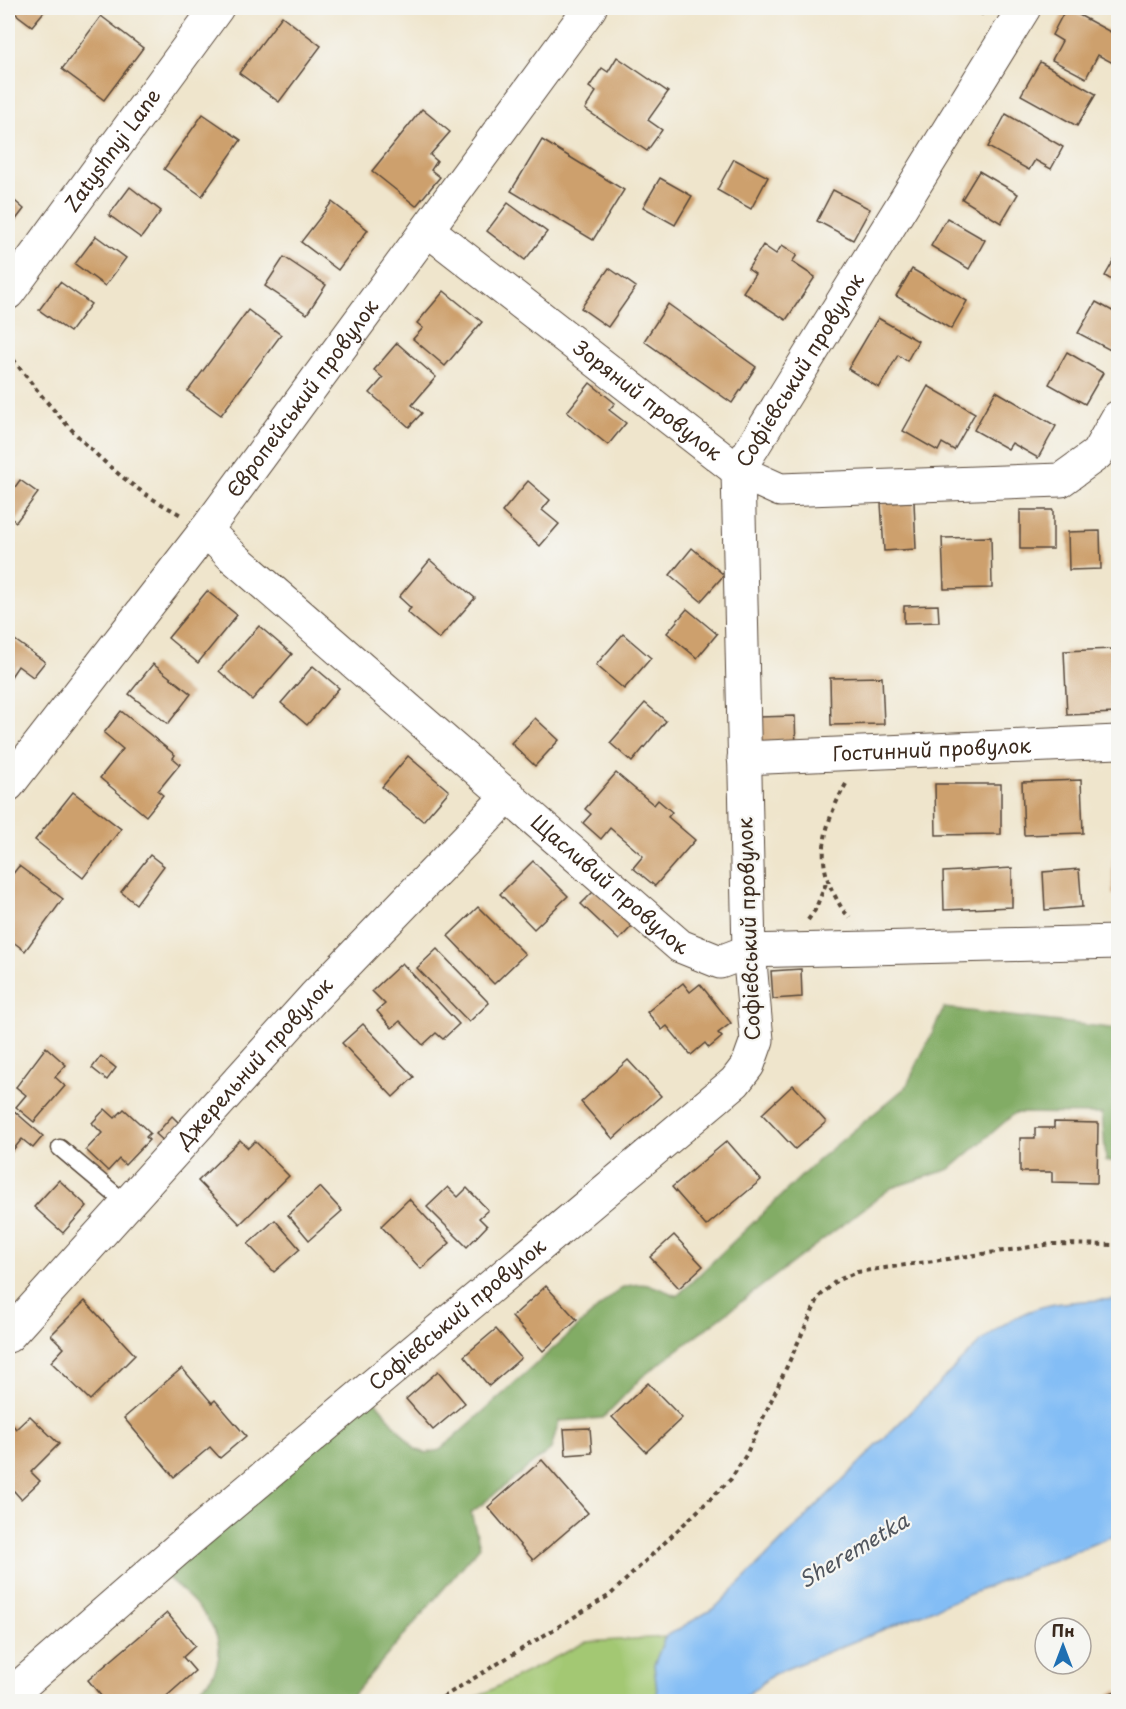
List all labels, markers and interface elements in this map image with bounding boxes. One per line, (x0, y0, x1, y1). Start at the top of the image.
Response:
street label: Zatyshnyi Lane (56, 82, 167, 218)
street label: Софієвський провулок (728, 267, 871, 473)
street label: Європейський провулок (219, 292, 385, 503)
street label: Зоряний провулок (568, 333, 729, 467)
street label: Гостинний провулок (832, 730, 1032, 768)
street label: Щасливий провулок (525, 807, 692, 961)
street label: Софієвський провулок (729, 817, 767, 1041)
street label: Джерельний провулок (168, 970, 339, 1155)
street label: Софієвський провулок (362, 1231, 552, 1397)
water label: Sheremetka (792, 1503, 915, 1595)
north arrow (1033, 1616, 1093, 1676)
text: Пн (1051, 1618, 1075, 1642)

